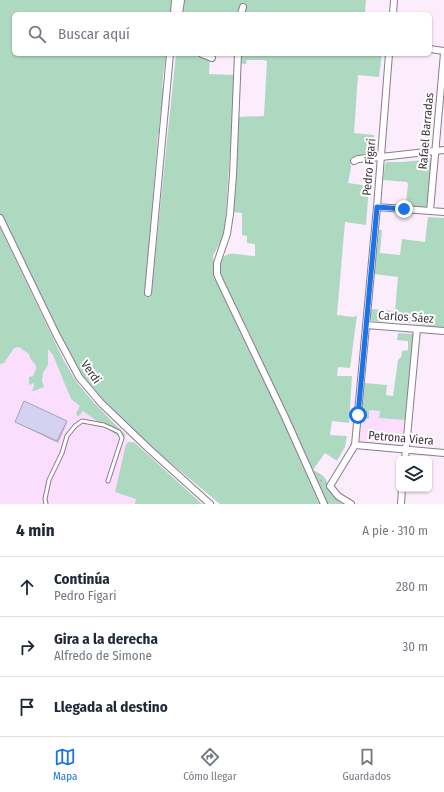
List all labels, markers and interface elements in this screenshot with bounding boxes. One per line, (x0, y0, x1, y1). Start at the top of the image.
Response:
search box (12, 12, 432, 56)
icon: search (26, 23, 48, 45)
text: Buscar aquí (58, 25, 130, 43)
street label: Rafael Barradas (416, 92, 436, 170)
street label: Pedro Figari (360, 138, 378, 196)
route end (395, 200, 413, 218)
street label: Carlos Sáez (378, 308, 435, 326)
street label: Verdi (78, 358, 104, 386)
route start (349, 406, 367, 424)
street label: Petrona Viera (368, 428, 434, 448)
map controls (396, 456, 432, 492)
button: layers (396, 456, 432, 492)
text: 4 min (16, 520, 55, 541)
text: A pie · 310 m (362, 523, 428, 538)
text: Continúa (54, 570, 110, 588)
icon: ahead (16, 576, 38, 598)
text: 280 m (396, 579, 428, 594)
text: Pedro Figari (54, 588, 116, 603)
text: Gira a la derecha (54, 630, 158, 648)
icon: right (16, 636, 38, 658)
text: 30 m (402, 639, 428, 654)
text: Alfredo de Simone (54, 648, 152, 663)
icon: arrive (16, 696, 38, 718)
text: Llegada al destino (54, 698, 168, 716)
tab: Mapa (53, 746, 77, 783)
tab: Cómo llegar (183, 746, 237, 783)
tab: Guardados (342, 746, 391, 783)

